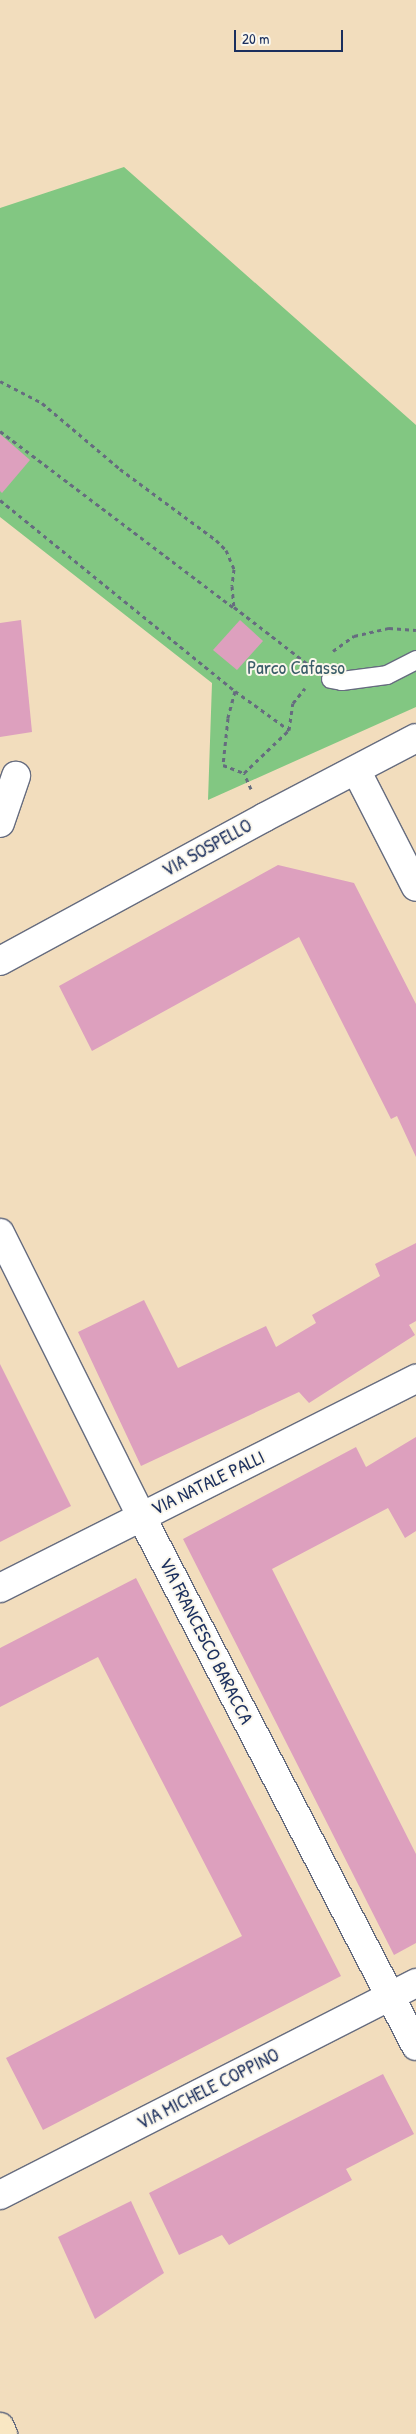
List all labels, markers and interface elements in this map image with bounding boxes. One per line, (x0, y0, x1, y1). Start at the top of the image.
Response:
scale bar (236, 20, 345, 52)
text: 20 m (242, 28, 269, 49)
park label: Parco Cafasso (247, 657, 345, 679)
street label: VIA SOSPELLO (158, 814, 256, 882)
street label: VIA NATALE PALLI (148, 1446, 268, 1520)
street label: VIA FRANCESCO BARACCA (154, 1554, 258, 1728)
street label: VIA MICHELE COPPINO (133, 2043, 283, 2135)

